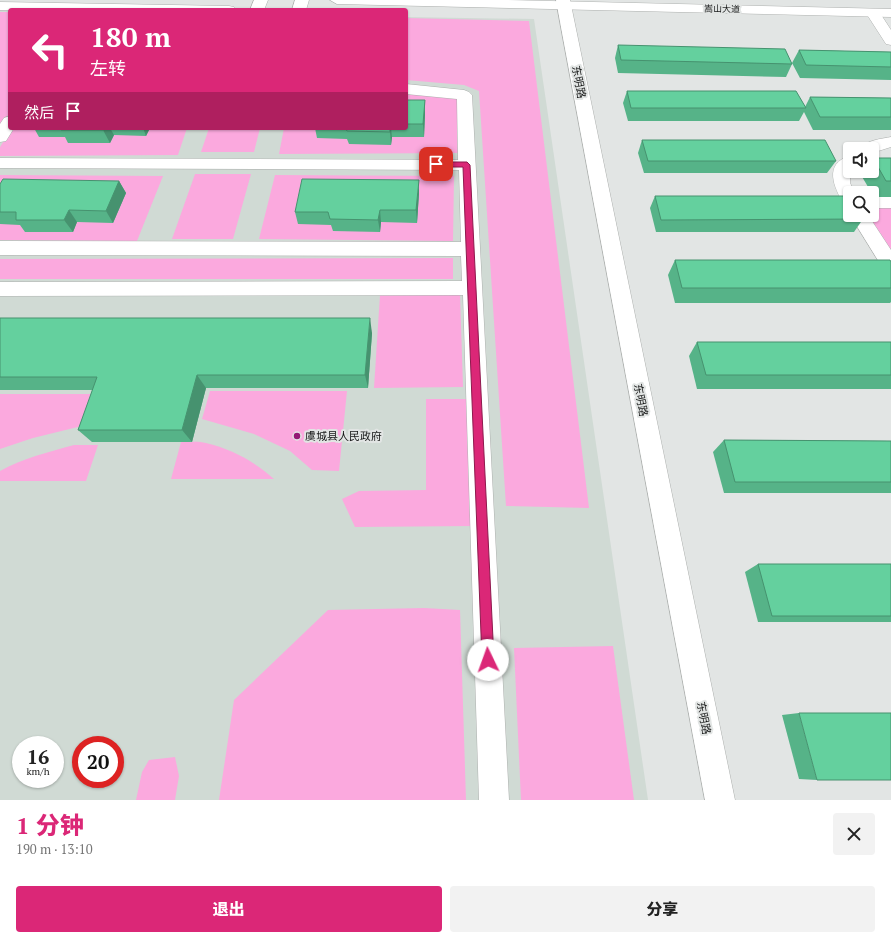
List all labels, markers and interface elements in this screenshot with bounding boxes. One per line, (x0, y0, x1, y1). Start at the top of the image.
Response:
street label: 嵩山大道 (704, 3, 740, 15)
text: 180 m (90, 18, 171, 55)
icon: left (24, 24, 76, 76)
text: 左转 (90, 56, 126, 80)
street label: 东明路 (569, 64, 589, 100)
icon: arrive (62, 100, 84, 122)
text: 然后 (24, 102, 54, 122)
map controls (843, 142, 879, 222)
button: sound (843, 142, 879, 178)
pin (419, 147, 453, 181)
icon: arrive (425, 153, 447, 175)
button: search (843, 186, 879, 222)
street label: 东明路 (631, 382, 651, 418)
place label: 虞城县人民政府 (305, 429, 382, 443)
marker: 虞城县人民政府 (292, 431, 302, 441)
position arrow (467, 639, 509, 681)
street label: 东明路 (694, 700, 714, 736)
speed limit sign: 20 (72, 736, 124, 788)
text: 16 (27, 743, 49, 770)
text: km/h (26, 765, 50, 778)
text: 1 分钟 (16, 809, 84, 841)
button: close (833, 813, 875, 855)
text: 190 m · 13:10 (16, 840, 93, 858)
button: 退出 (16, 886, 442, 932)
button: 分享 (450, 886, 875, 932)

